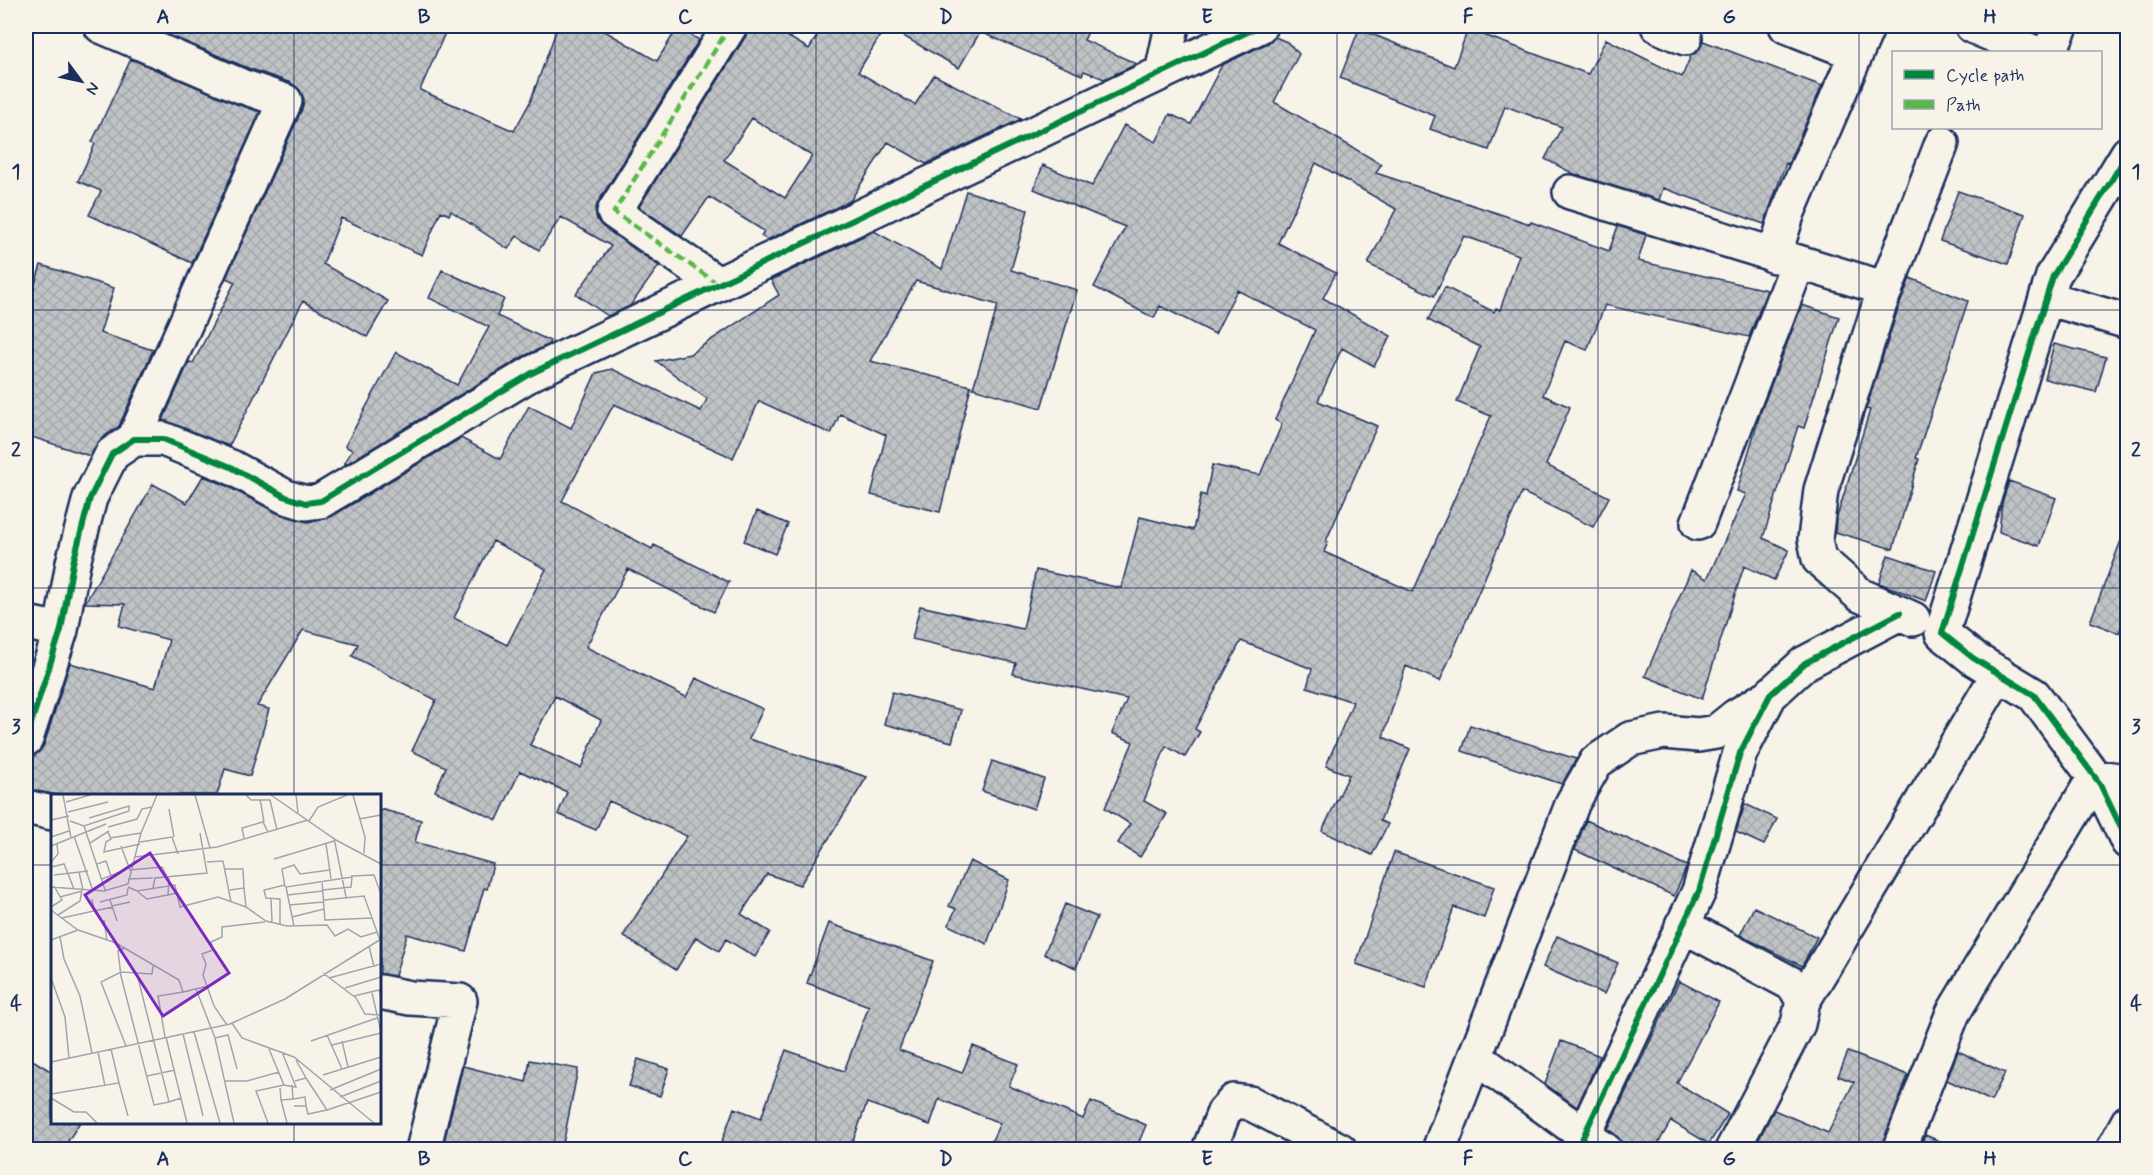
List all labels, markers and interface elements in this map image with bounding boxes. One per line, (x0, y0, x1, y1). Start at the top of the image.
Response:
text: A (156, 4, 170, 31)
text: B (418, 4, 431, 31)
text: C (678, 4, 693, 31)
text: D (939, 4, 953, 31)
text: E (1201, 4, 1213, 31)
text: F (1463, 4, 1474, 31)
text: G (1722, 4, 1736, 31)
text: H (1983, 4, 1997, 31)
north arrow (51, 51, 111, 111)
legend (1892, 51, 2102, 129)
text: Cycle path (1946, 64, 2024, 88)
text: N (81, 78, 104, 99)
text: Path (1946, 94, 1981, 118)
text: 1 (12, 159, 20, 186)
text: 1 (2132, 159, 2140, 186)
text: 2 (11, 437, 21, 464)
text: 2 (2131, 437, 2141, 464)
text: 3 (11, 714, 21, 741)
text: 3 (2131, 714, 2141, 741)
inset map (51, 794, 381, 1124)
text: 4 (10, 991, 22, 1018)
text: 4 (2130, 991, 2142, 1018)
text: A (156, 1146, 170, 1173)
text: B (418, 1146, 431, 1173)
text: C (678, 1146, 693, 1173)
text: D (939, 1146, 953, 1173)
text: E (1201, 1146, 1213, 1173)
text: F (1463, 1146, 1474, 1173)
text: G (1722, 1146, 1736, 1173)
text: H (1983, 1146, 1997, 1173)

